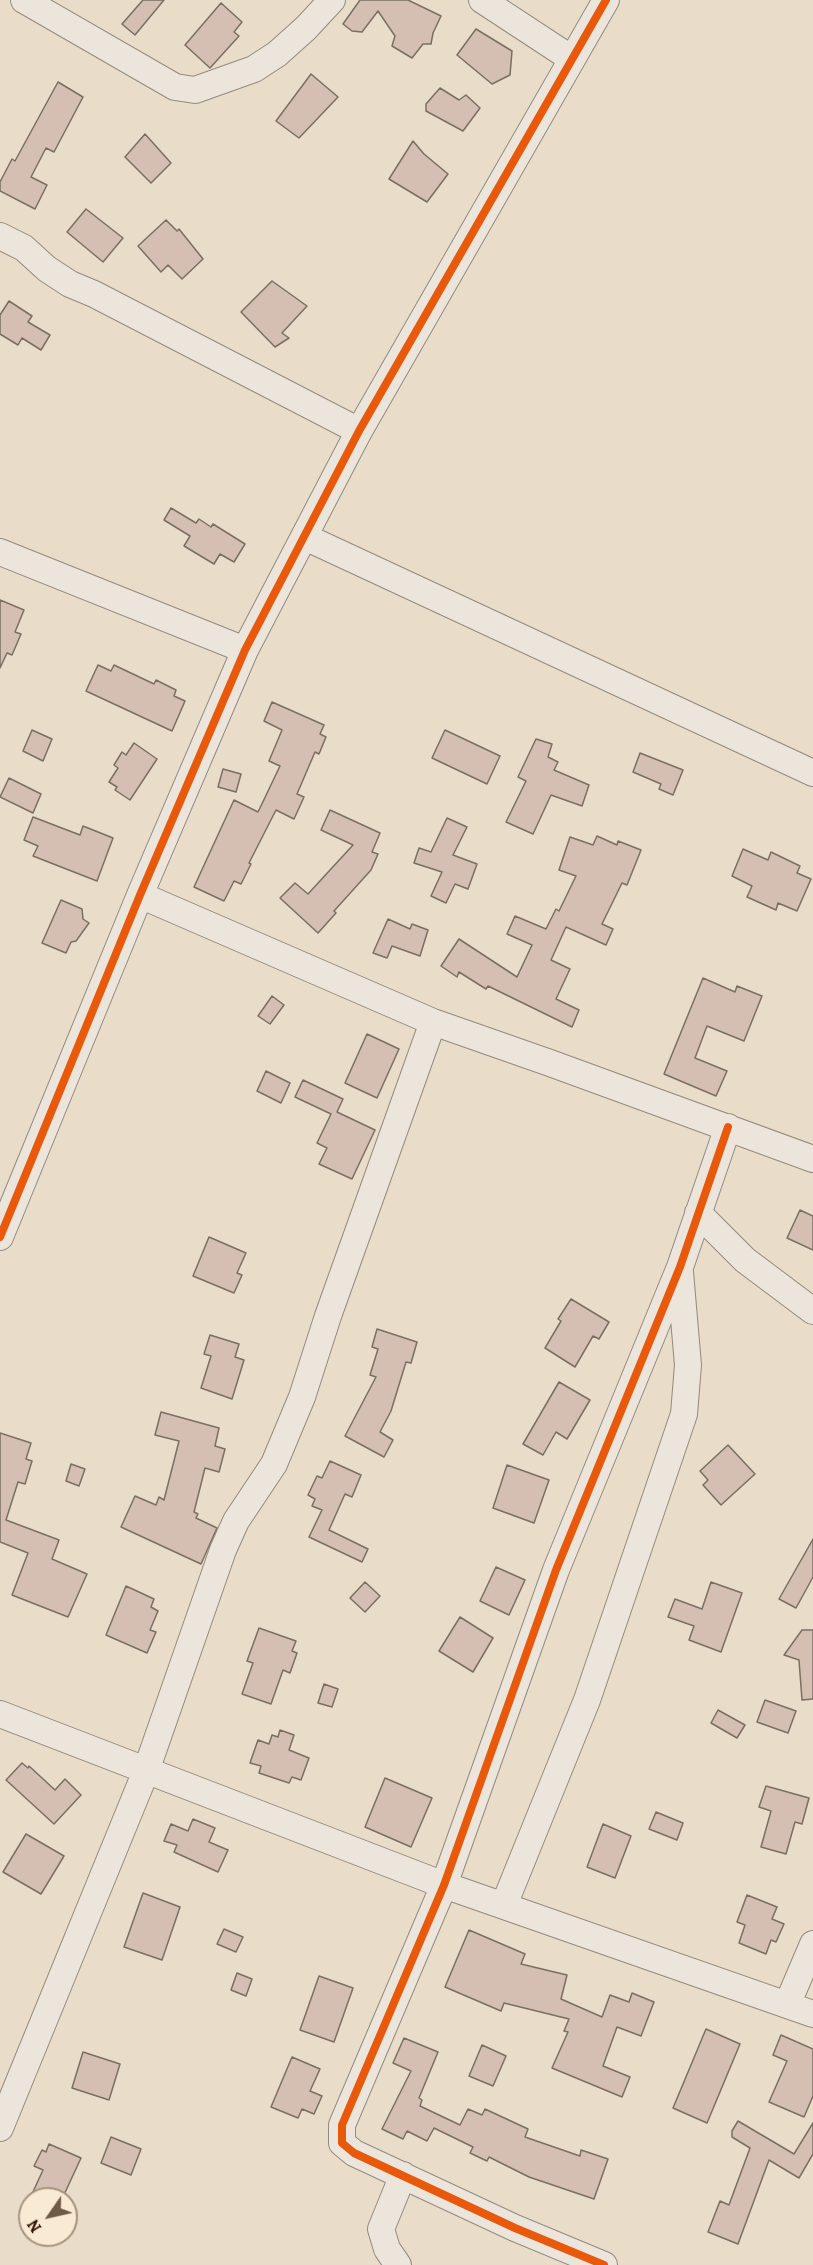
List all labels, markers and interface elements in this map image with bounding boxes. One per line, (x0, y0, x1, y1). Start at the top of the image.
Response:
north arrow (18, 2187, 78, 2247)
text: N (22, 2215, 47, 2237)

